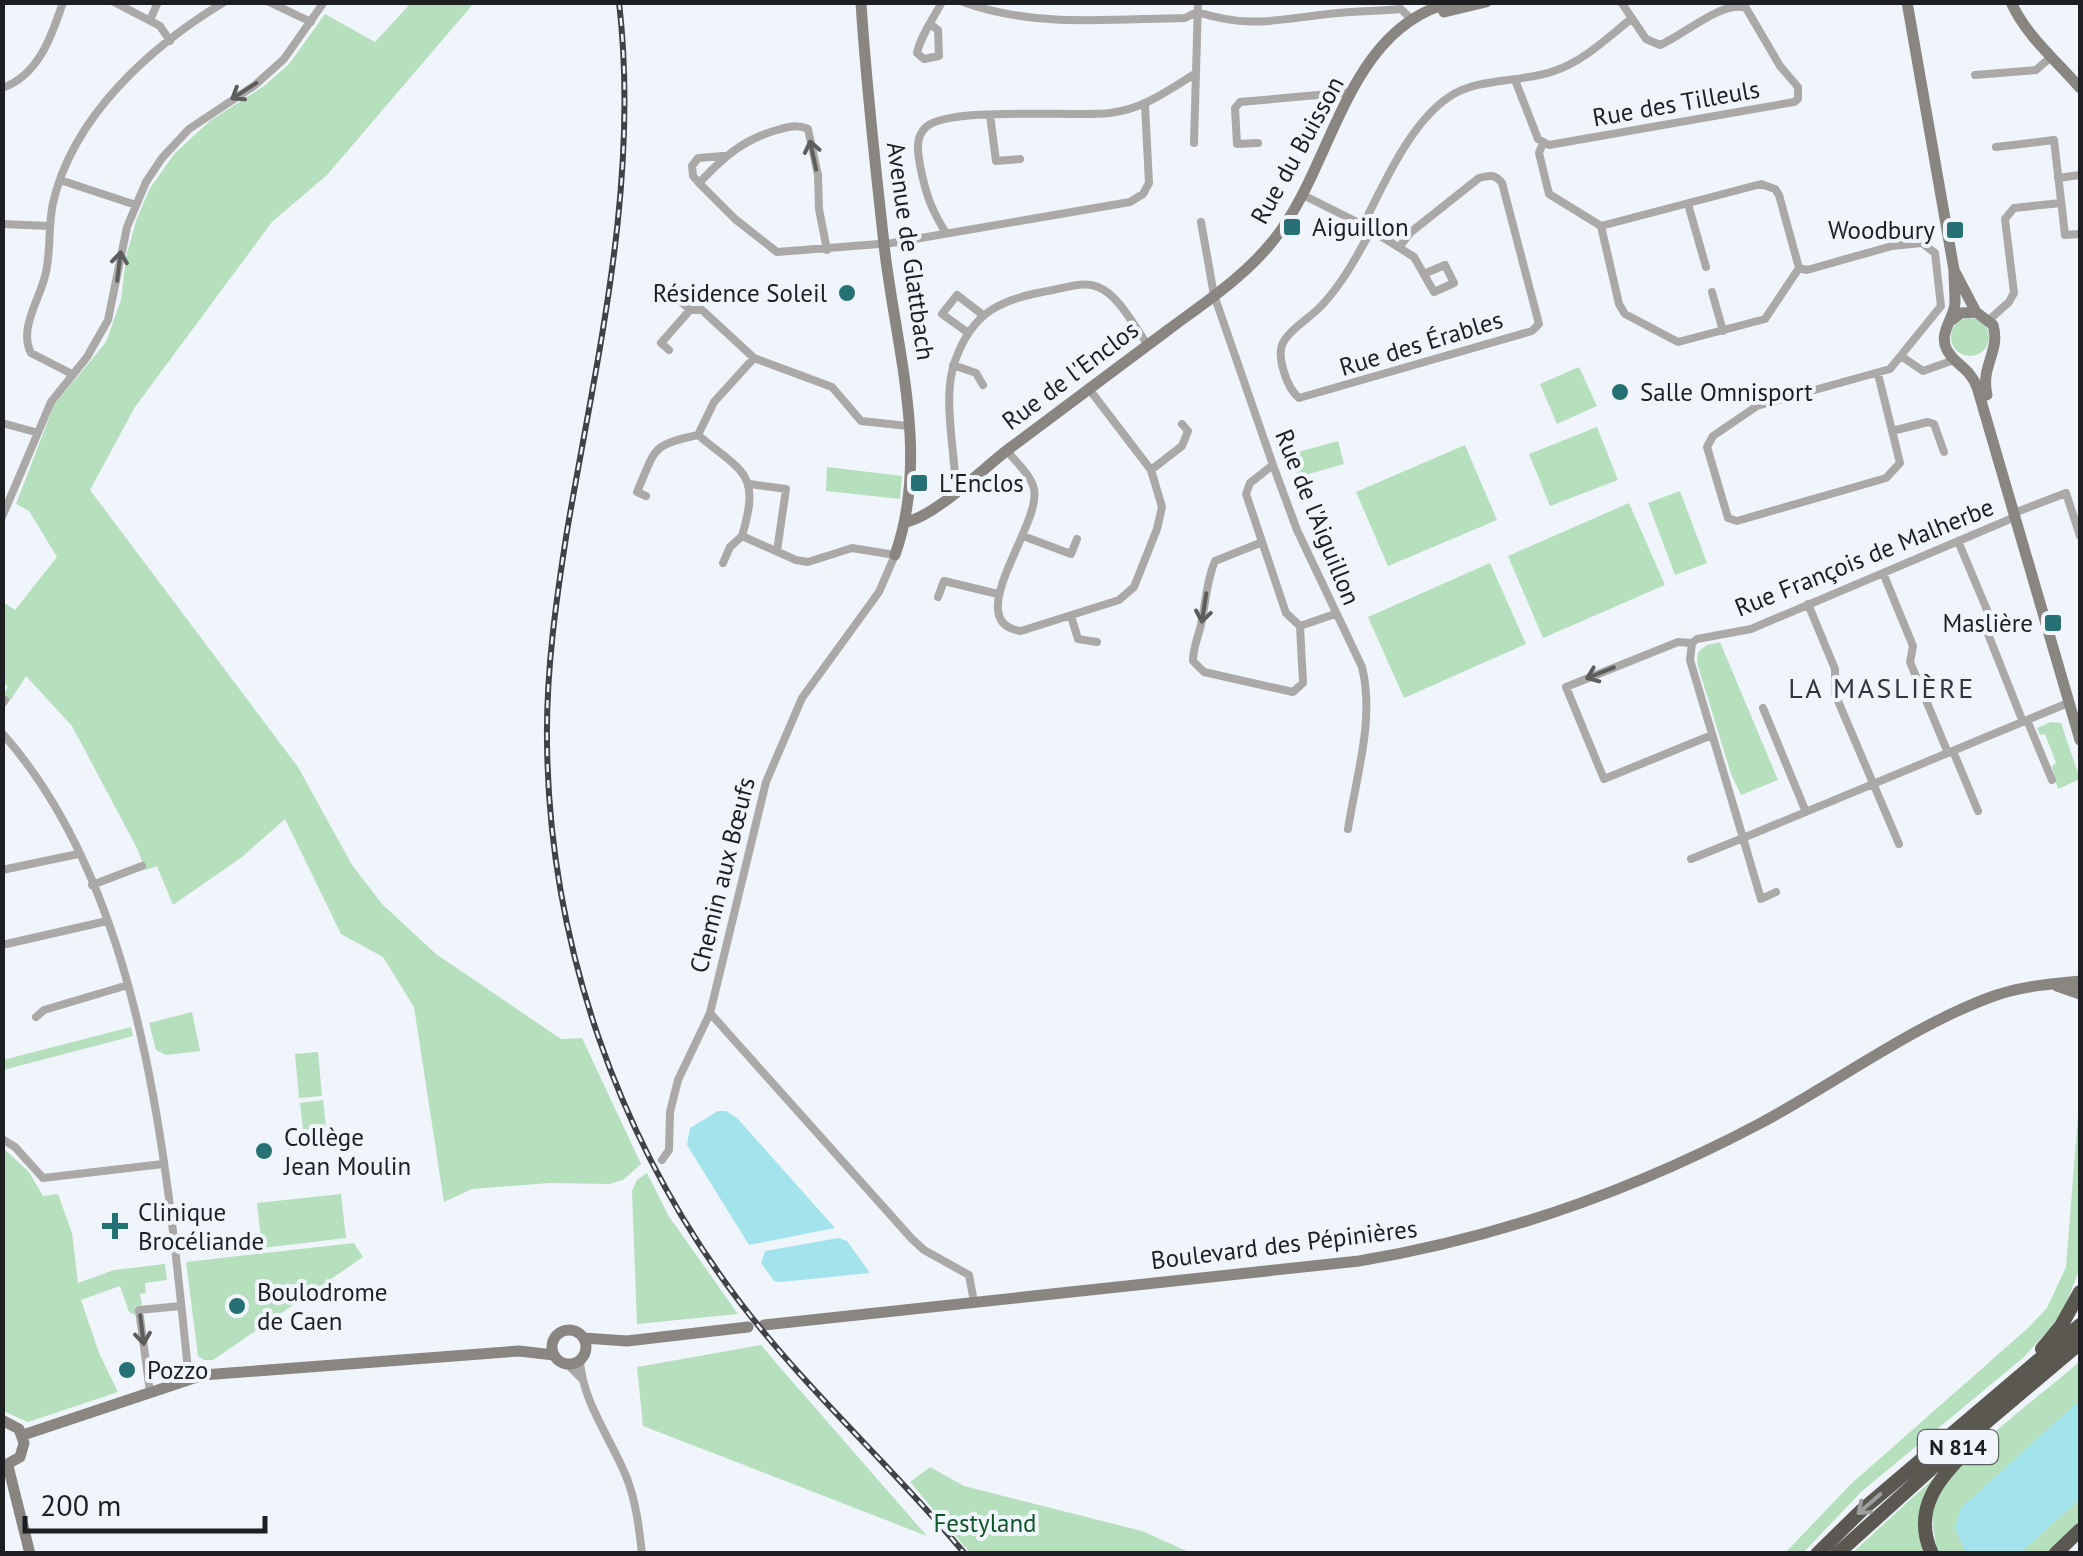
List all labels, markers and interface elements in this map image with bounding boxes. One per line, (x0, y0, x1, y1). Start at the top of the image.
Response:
street label: Rue du Buisson (1243, 71, 1351, 229)
street label: Rue des Tilleuls (1590, 73, 1762, 133)
one-way arrow (231, 81, 259, 102)
one-way arrow (803, 140, 821, 172)
street label: Avenue de Glattbach (880, 140, 942, 362)
place label: Aiguillon (1312, 211, 1409, 243)
place label: Woodbury (1828, 214, 1935, 246)
marker: Aiguillon (1281, 216, 1303, 238)
marker: Woodbury (1944, 219, 1966, 241)
one-way arrow (111, 250, 129, 282)
place label: Résidence Soleil (653, 277, 828, 309)
marker: Résidence Soleil (836, 282, 858, 304)
street label: Rue des Érables (1335, 303, 1507, 383)
street label: Rue de l'Enclos (995, 313, 1145, 437)
place label: Salle Omnisport (1640, 376, 1813, 408)
marker: Salle Omnisport (1609, 381, 1631, 403)
street label: Rue de l'Aiguillon (1268, 424, 1368, 610)
place label: L'Enclos (939, 467, 1024, 499)
marker: L'Enclos (908, 472, 930, 494)
street label: Rue François de Malherbe (1730, 490, 1998, 624)
one-way arrow (1194, 592, 1213, 624)
place label: Maslière (1942, 607, 2033, 639)
marker: Maslière (2042, 612, 2064, 634)
one-way arrow (1586, 666, 1616, 684)
district label: LA MASLIÈRE (1788, 669, 1976, 706)
street label: Chemin aux Bœufs (682, 774, 762, 976)
place label: Collège Jean Moulin (283, 1121, 411, 1182)
marker: Collège Jean Moulin (253, 1140, 275, 1162)
place label: Clinique Brocéliande (138, 1196, 264, 1257)
street label: Boulevard des Pépinières (1149, 1212, 1419, 1276)
marker: Clinique Brocéliande (102, 1213, 128, 1239)
place label: Boulodrome de Caen (257, 1276, 388, 1337)
marker: Boulodrome de Caen (226, 1295, 248, 1317)
one-way arrow (133, 1314, 152, 1346)
place label: Pozzo (147, 1354, 208, 1386)
marker: Pozzo (116, 1359, 138, 1381)
road number: N 814 (1918, 1430, 1998, 1464)
scale bar (25, 1471, 265, 1533)
text: 200 m (40, 1485, 121, 1524)
one-way arrow (1857, 1493, 1882, 1516)
park label: Festyland (933, 1507, 1037, 1539)

